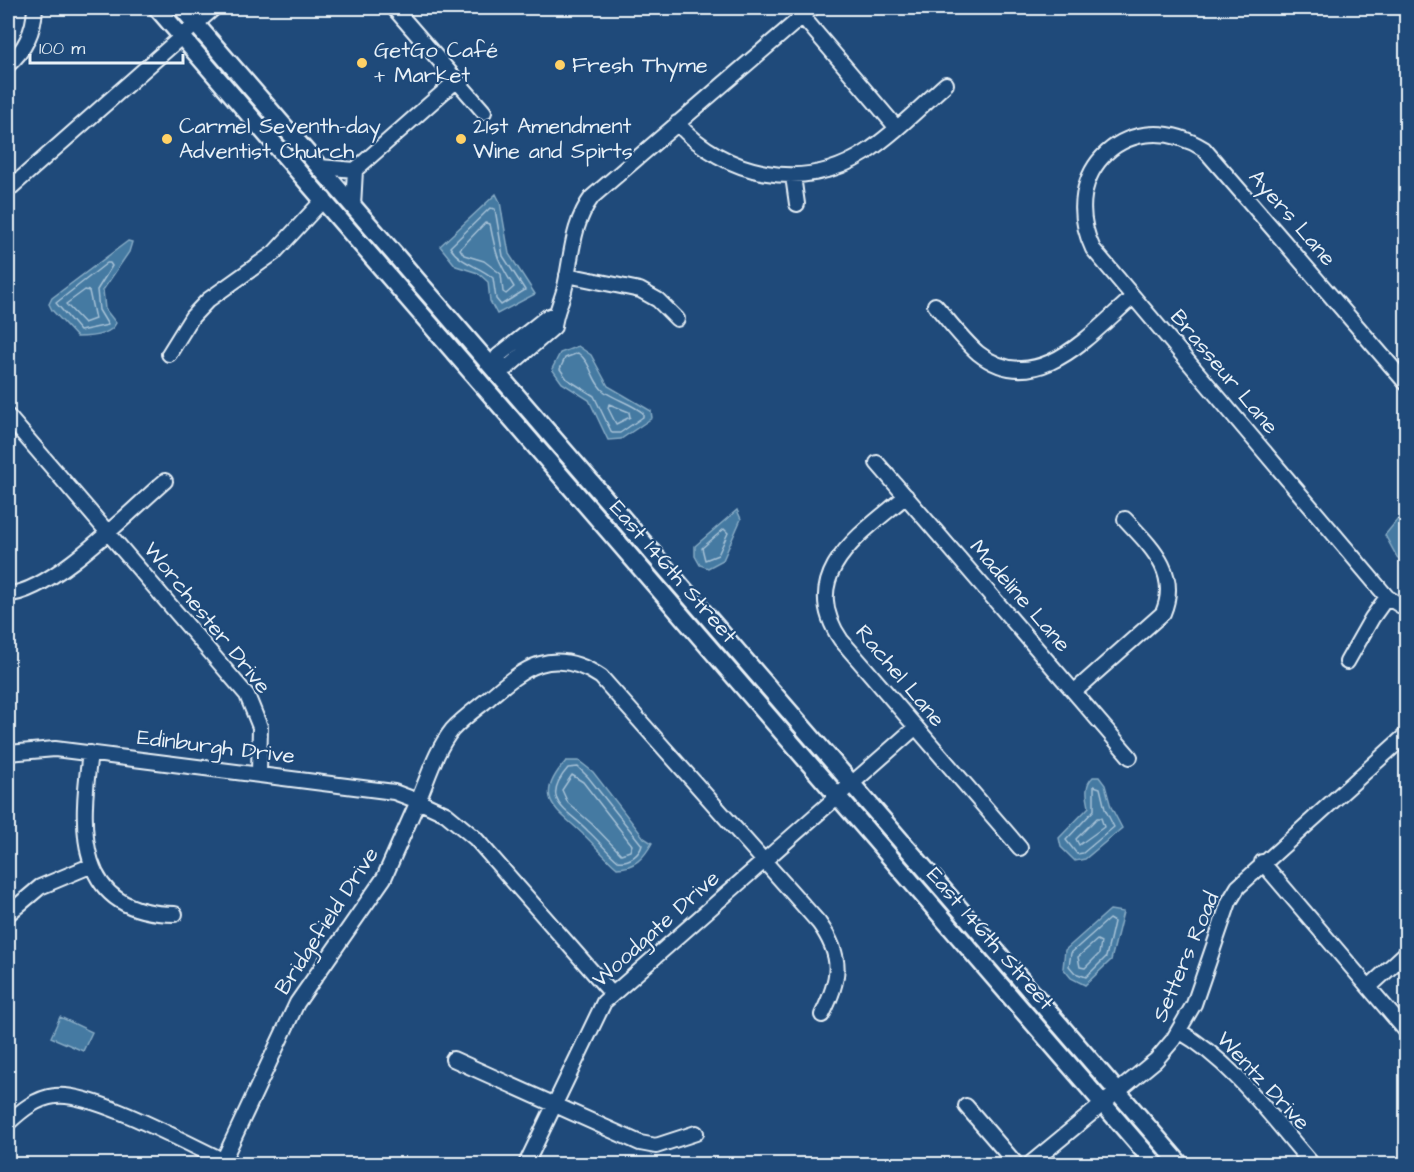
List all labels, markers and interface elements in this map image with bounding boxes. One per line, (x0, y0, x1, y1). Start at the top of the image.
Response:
scale bar (30, 27, 183, 65)
place label: GetGo Café + Market (374, 35, 498, 91)
text: 100 m (39, 36, 85, 61)
place label: Fresh Thyme (572, 50, 708, 82)
marker: GetGo Café + Market (355, 56, 369, 70)
marker: Fresh Thyme (553, 58, 567, 72)
place label: Carmel Seventh-day Adventist Church (179, 111, 381, 167)
place label: 21st Amendment Wine and Spirts (473, 111, 633, 167)
marker: Carmel Seventh-day Adventist Church (160, 132, 174, 146)
marker: 21st Amendment Wine and Spirts (454, 132, 468, 146)
street label: Ayers Lane (1240, 163, 1343, 274)
street label: Brasseur Lane (1162, 303, 1286, 441)
street label: East 146th Street (602, 494, 744, 651)
street label: Madeline Lane (962, 533, 1078, 659)
street label: Worchester Drive (136, 535, 278, 701)
street label: Rachel Lane (848, 618, 952, 734)
street label: Edinburgh Drive (135, 722, 297, 773)
street label: Bridgefield Drive (268, 841, 387, 1001)
street label: East 146th Street (919, 861, 1061, 1018)
street label: Woodgate Drive (585, 863, 727, 995)
street label: Setters Road (1145, 887, 1227, 1027)
street label: Wentz Drive (1209, 1025, 1317, 1137)

